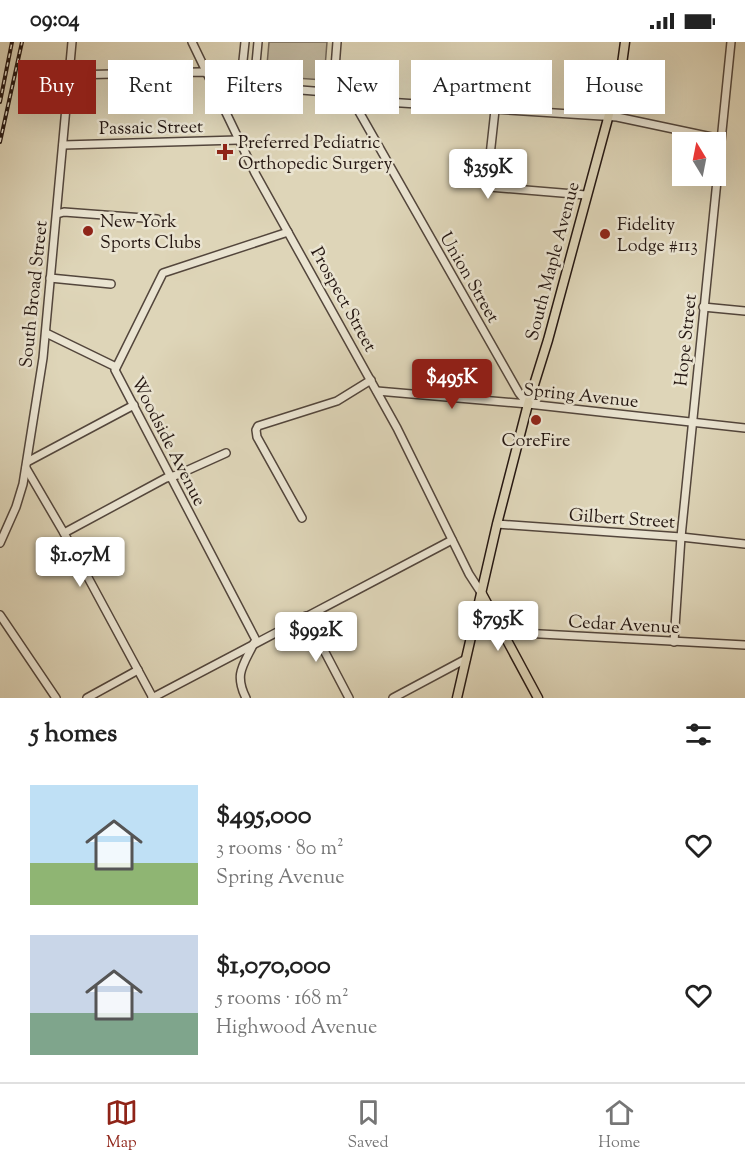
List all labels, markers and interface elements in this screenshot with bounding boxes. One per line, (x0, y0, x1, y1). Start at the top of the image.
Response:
text: 09:04 (30, 5, 79, 37)
chip: Buy (18, 60, 96, 114)
chip: Rent (108, 60, 193, 114)
chip: Filters (205, 60, 303, 114)
chip: New (315, 60, 399, 114)
chip: Apartment (411, 60, 552, 114)
chip: House (564, 60, 665, 114)
street label: Passaic Street (99, 115, 203, 143)
place label: Preferred Pediatric Orthopedic Surgery (238, 131, 393, 178)
north arrow (672, 132, 726, 186)
map controls (672, 132, 726, 186)
marker: Preferred Pediatric Orthopedic Surgery (216, 143, 234, 161)
pin: $359K (446, 149, 530, 200)
text: $359K (463, 154, 513, 183)
street label: South Maple Avenue (520, 179, 588, 344)
place label: New York Sports Clubs (100, 210, 201, 257)
place label: Fidelity Lodge #113 (617, 213, 698, 260)
street label: South Broad Street (14, 219, 56, 369)
marker: New York Sports Clubs (81, 224, 95, 238)
marker: Fidelity Lodge #113 (598, 227, 612, 241)
street label: Union Street (432, 228, 505, 328)
street label: Prospect Street (303, 243, 382, 357)
street label: Hope Street (669, 293, 705, 388)
pin: $495K (410, 359, 494, 410)
text: $495K (426, 364, 478, 393)
street label: Woodside Avenue (123, 373, 211, 511)
street label: Spring Avenue (522, 378, 640, 416)
marker: CoreFire (529, 413, 543, 427)
place label: CoreFire (502, 429, 570, 455)
street label: Gilbert Street (568, 503, 676, 537)
pin: $1.07M (31, 537, 129, 588)
text: $1.07M (50, 542, 110, 571)
pin: $795K (456, 601, 540, 652)
text: $795K (472, 606, 524, 635)
street label: Cedar Avenue (568, 610, 680, 642)
pin: $992K (274, 612, 358, 663)
text: $992K (289, 617, 343, 646)
text: 5 homes (30, 716, 117, 753)
icon: filters (682, 718, 715, 751)
text: $495,000 (216, 798, 312, 835)
icon: home (78, 809, 150, 881)
icon: heart (682, 829, 715, 862)
text: 3 rooms · 80 m² (216, 835, 344, 864)
text: Spring Avenue (216, 864, 345, 893)
text: $1,070,000 (216, 948, 331, 985)
icon: home (78, 959, 150, 1031)
icon: heart (682, 979, 715, 1012)
text: 5 rooms · 168 m² (216, 985, 349, 1014)
text: Highwood Avenue (216, 1014, 377, 1043)
tab: Map (105, 1096, 138, 1155)
tab: Saved (347, 1096, 389, 1155)
tab: Home (598, 1096, 640, 1155)

